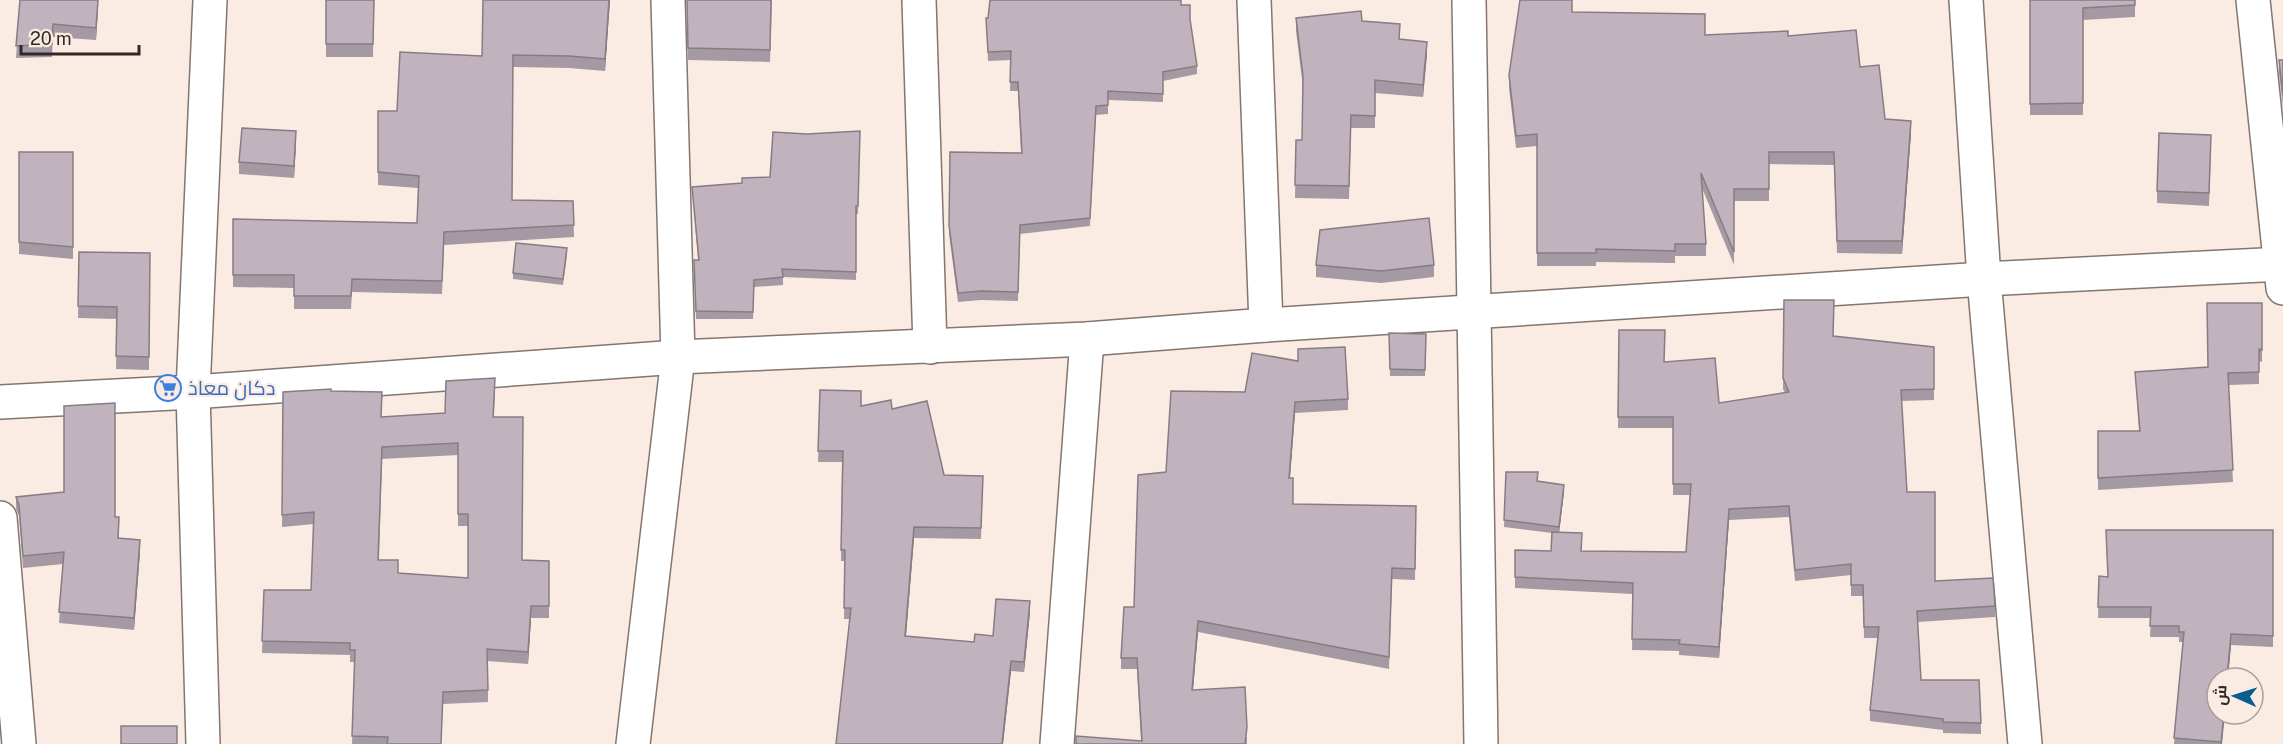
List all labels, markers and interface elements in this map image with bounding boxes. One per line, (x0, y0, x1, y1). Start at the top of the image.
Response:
scale bar (21, 18, 140, 56)
text: 20 m (30, 28, 72, 49)
supermarket icon: دكان معاذ (153, 373, 183, 403)
place label: دكان معاذ (188, 376, 275, 401)
north arrow (2205, 666, 2265, 726)
text: ش (2210, 684, 2231, 706)

